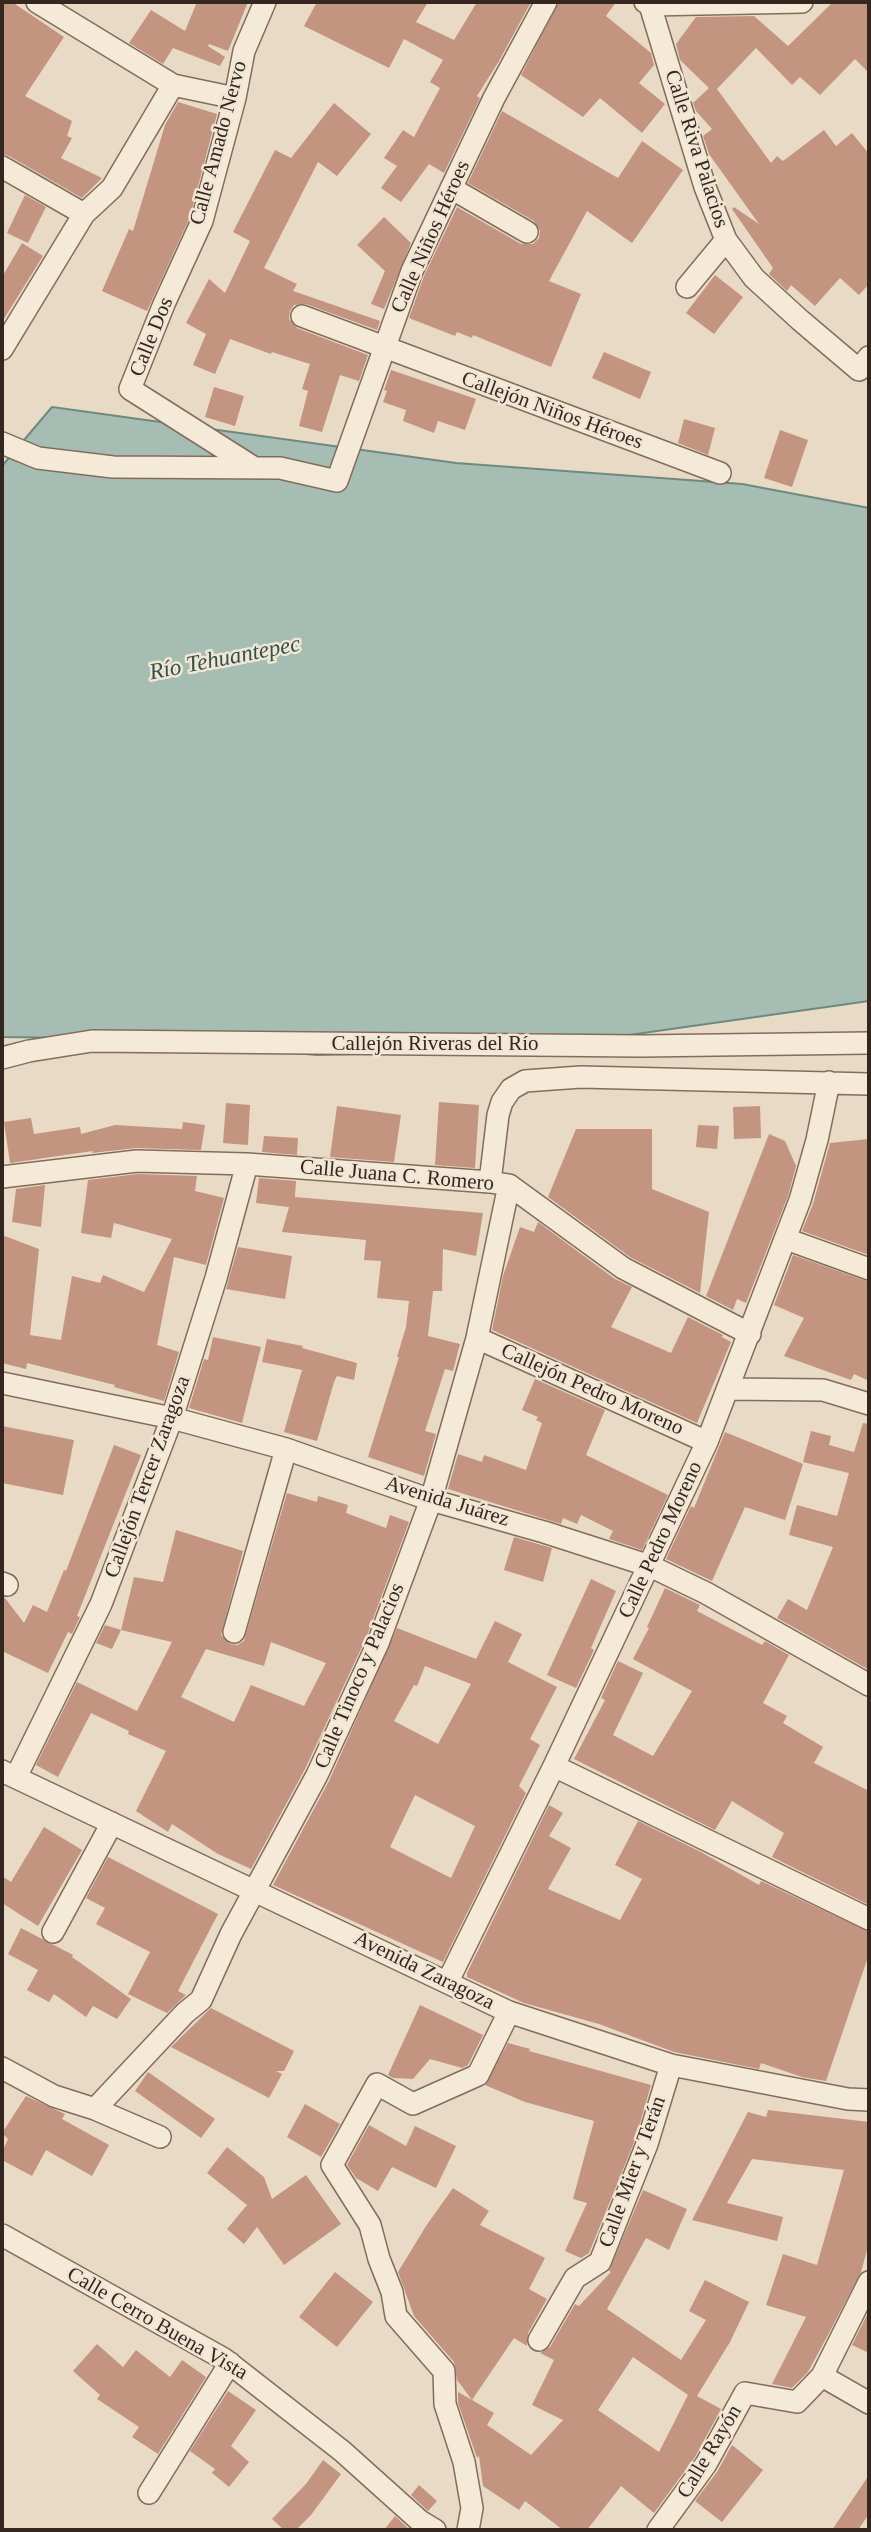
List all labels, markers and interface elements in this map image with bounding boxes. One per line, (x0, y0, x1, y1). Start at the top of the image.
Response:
street label: Calle Amado Nervo (185, 58, 253, 228)
street label: Calle Riva Palacios (659, 67, 733, 231)
street label: Calle Niños Héroes (386, 157, 476, 317)
street label: Calle Dos (125, 294, 179, 380)
street label: Callejón Niños Héroes (458, 366, 646, 456)
water label: Río Tehuantepec (147, 631, 303, 687)
street label: Callejón Riveras del Río (331, 1031, 539, 1057)
street label: Calle Juana C. Romero (299, 1155, 495, 1197)
street label: Callejón Pedro Moreno (497, 1338, 687, 1442)
street label: Callejón Tercer Zaragoza (100, 1373, 196, 1581)
street label: Calle Pedro Moreno (614, 1458, 708, 1622)
street label: Avenida Juárez (382, 1471, 512, 1533)
street label: Calle Tinoco y Palacios (309, 1579, 411, 1773)
street label: Avenida Zaragoza (350, 1926, 498, 2016)
street label: Calle Mier y Terán (594, 2093, 672, 2251)
street label: Calle Cerro Buena Vista (62, 2262, 252, 2386)
street label: Calle Rayón (672, 2401, 748, 2503)

